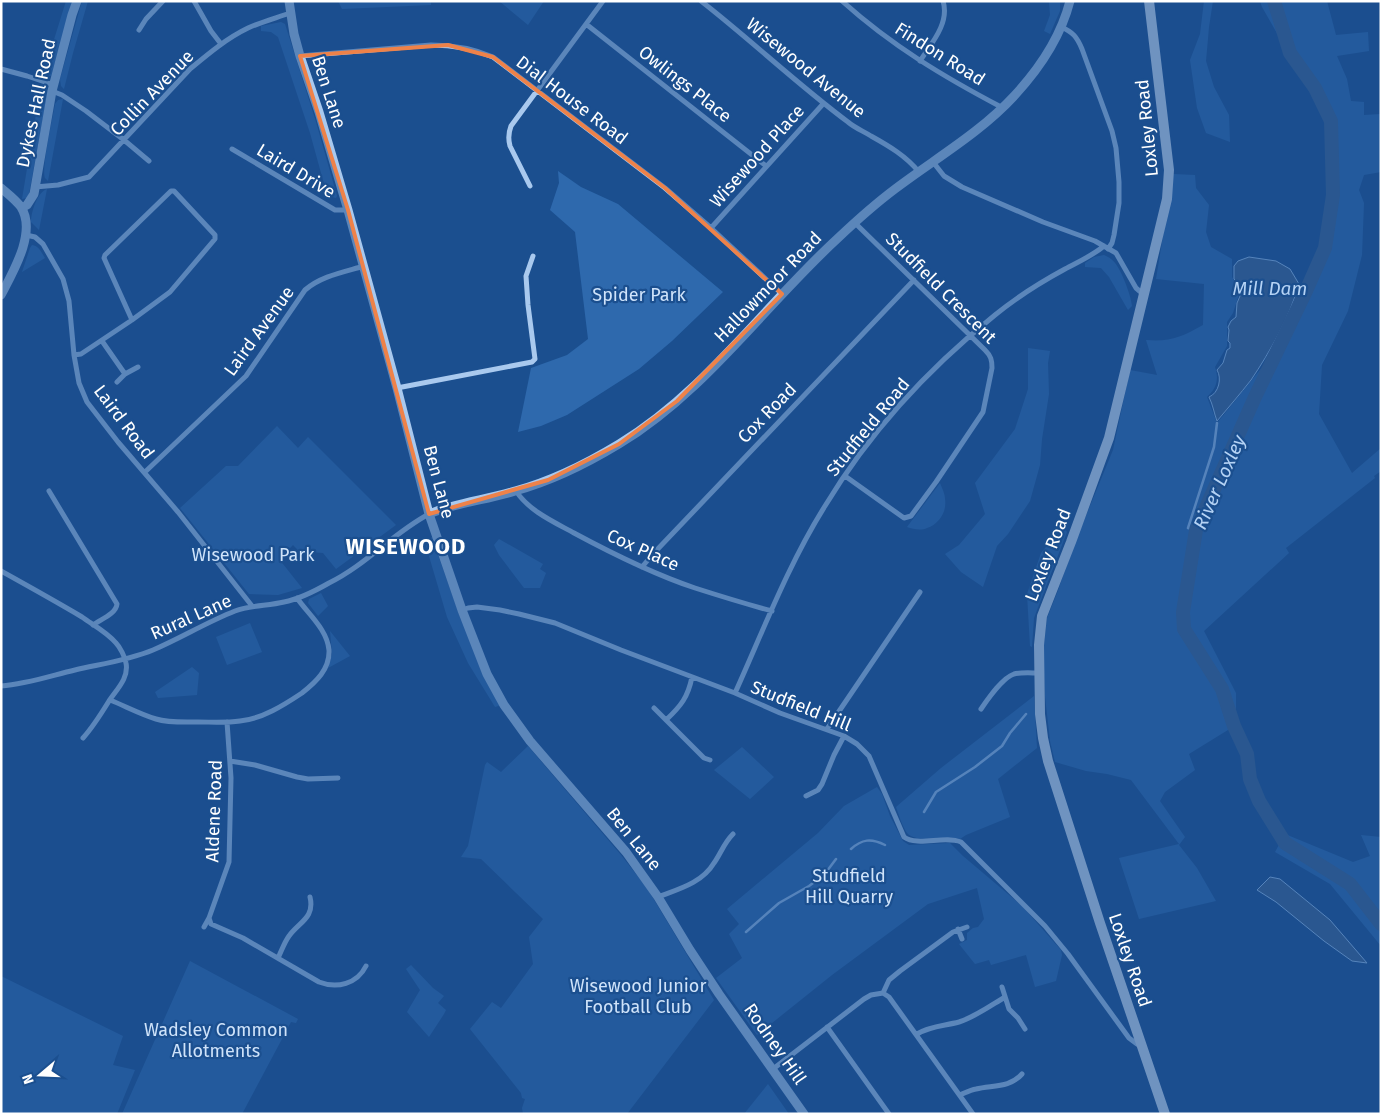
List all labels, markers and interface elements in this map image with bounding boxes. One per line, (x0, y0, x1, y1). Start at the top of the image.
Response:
street label: Wisewood Avenue (742, 13, 870, 123)
street label: Findon Road (891, 18, 989, 90)
street label: Dykes Hall Road (12, 37, 60, 169)
street label: Owlings Place (634, 41, 736, 127)
street label: Collin Avenue (106, 45, 198, 141)
street label: Dial House Road (512, 51, 632, 149)
street label: Ben Lane (307, 53, 351, 131)
street label: Loxley Road (1131, 78, 1163, 178)
street label: Wisewood Place (705, 100, 809, 212)
street label: Laird Drive (253, 139, 339, 203)
street label: Hallowmoor Road (710, 227, 826, 347)
street label: Studfield Crescent (881, 228, 1001, 348)
water label: Mill Dam (1233, 277, 1307, 300)
street label: Laird Avenue (219, 282, 299, 380)
park label: Spider Park (592, 284, 686, 306)
street label: Studfield Road (822, 373, 914, 481)
street label: Cox Road (733, 378, 801, 448)
street label: Laird Road (89, 381, 159, 463)
water label: River Loxley (1188, 431, 1251, 533)
street label: Ben Lane (419, 443, 459, 521)
street label: Loxley Road (1020, 505, 1076, 605)
street label: Cox Place (603, 524, 683, 576)
district label: WISEWOOD (346, 533, 466, 560)
park label: Wisewood Park (191, 544, 315, 566)
street label: Rural Lane (147, 589, 235, 645)
street label: Studfield Hill (748, 676, 854, 736)
street label: Aldene Road (201, 759, 227, 863)
street label: Ben Lane (602, 803, 666, 875)
park label: Studfield Hill Quarry (805, 865, 893, 908)
street label: Loxley Road (1104, 910, 1156, 1010)
park label: Wisewood Junior Football Club (570, 975, 706, 1018)
street label: Rodney Hill (739, 999, 811, 1089)
park label: Wadsley Common Allotments (144, 1019, 288, 1062)
north arrow (15, 1050, 65, 1100)
text: N (19, 1072, 38, 1086)

